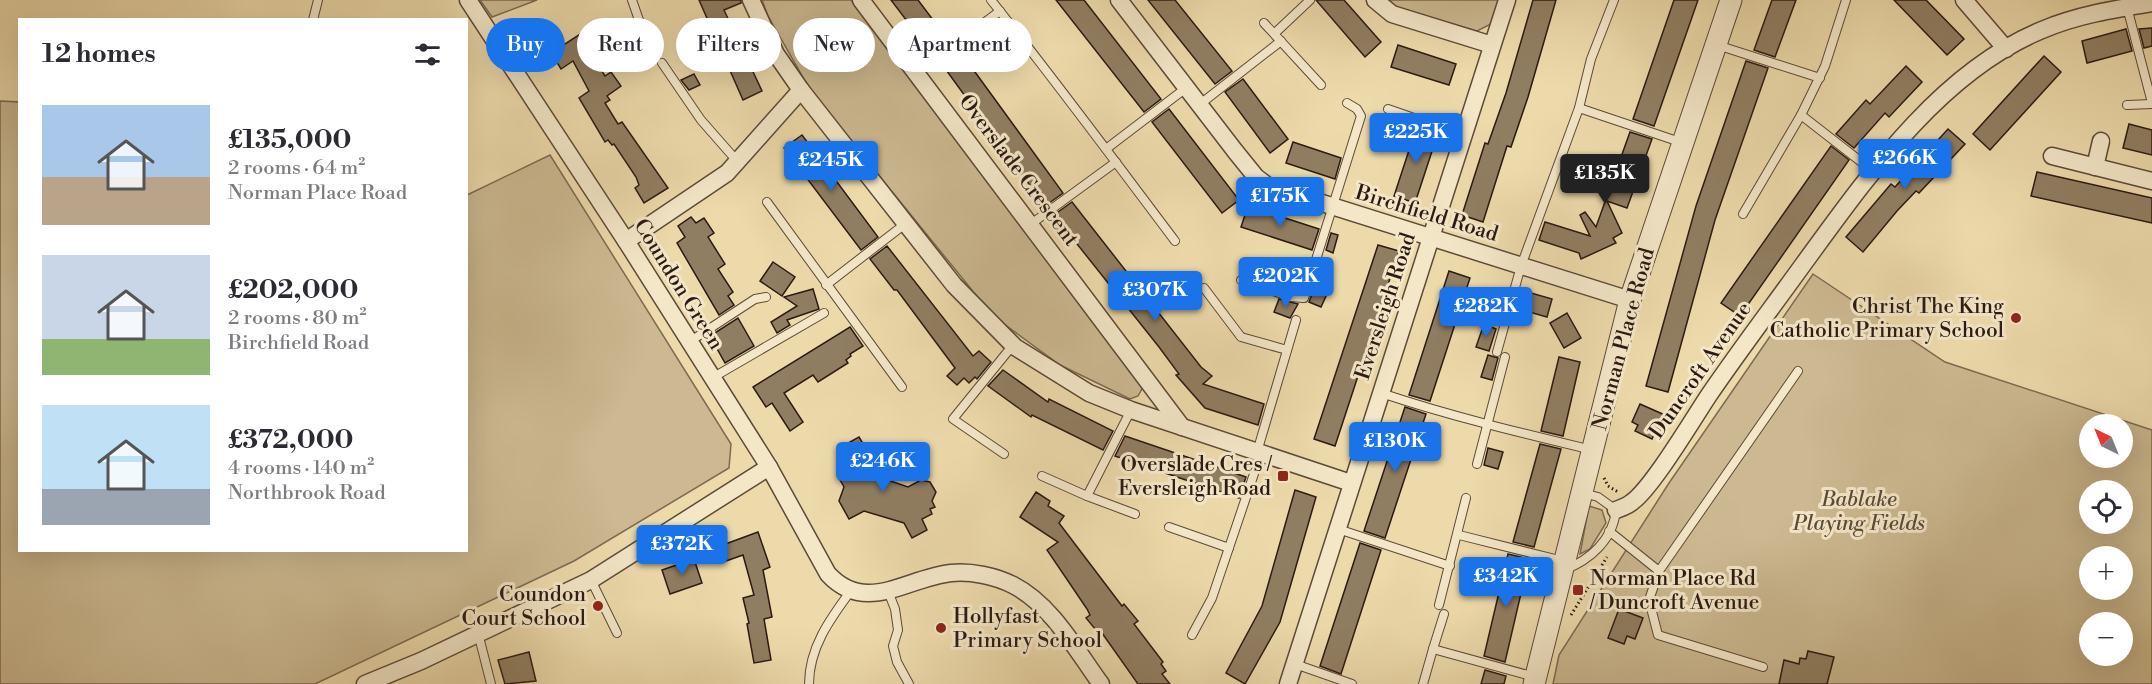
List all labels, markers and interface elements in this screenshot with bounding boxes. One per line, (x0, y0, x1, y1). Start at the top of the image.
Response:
chip: Buy (486, 18, 565, 72)
chip: Rent (577, 18, 664, 72)
chip: Filters (676, 18, 781, 72)
chip: New (793, 18, 875, 72)
chip: Apartment (887, 18, 1032, 72)
text: 12 homes (42, 38, 156, 70)
icon: filters (411, 38, 444, 71)
street label: Overslade Crescent (953, 90, 1084, 252)
pin: £225K (1374, 113, 1458, 164)
text: £225K (1384, 120, 1448, 145)
text: £135,000 (228, 124, 352, 156)
icon: home (90, 129, 162, 201)
pin: £266K (1863, 139, 1947, 190)
pin: £245K (789, 141, 873, 192)
text: £266K (1872, 146, 1938, 171)
text: £245K (798, 148, 864, 173)
pin: £135K (1563, 154, 1647, 205)
text: 2 rooms · 64 m² (228, 156, 365, 181)
text: £135K (1574, 161, 1636, 186)
pin: £175K (1238, 177, 1322, 228)
street label: Birchfield Road (1351, 180, 1501, 248)
text: Norman Place Road (228, 181, 407, 206)
text: £175K (1250, 184, 1310, 209)
street label: Coundon Green (628, 214, 729, 355)
street label: Eversleigh Road (1350, 229, 1422, 383)
street label: Norman Place Road (1587, 245, 1661, 433)
pin: £202K (1244, 257, 1328, 308)
text: £202K (1253, 264, 1319, 289)
pin: £307K (1113, 271, 1197, 322)
text: £202,000 (228, 274, 358, 306)
text: £307K (1122, 278, 1188, 303)
icon: home (90, 279, 162, 351)
pin: £282K (1444, 287, 1528, 338)
text: £282K (1453, 294, 1519, 319)
place label: Christ The King Catholic Primary School (1770, 294, 2004, 344)
street label: Duncroft Avenue (1644, 297, 1758, 444)
text: 2 rooms · 80 m² (228, 306, 366, 331)
marker: Christ The King Catholic Primary School (2009, 311, 2023, 325)
text: Birchfield Road (228, 331, 369, 356)
north arrow (2079, 414, 2133, 468)
map controls (2079, 414, 2133, 666)
pin: £130K (1353, 422, 1437, 473)
text: £372,000 (228, 424, 353, 456)
icon: home (90, 429, 162, 501)
text: £130K (1363, 429, 1427, 454)
pin: £246K (841, 442, 925, 493)
text: £246K (850, 449, 916, 474)
place label: Overslade Cres / Eversleigh Road (1118, 452, 1273, 502)
text: 4 rooms · 140 m² (228, 456, 374, 481)
marker: Overslade Cres / Eversleigh Road (1276, 469, 1290, 483)
button: locate (2079, 480, 2133, 534)
text: Northbrook Road (228, 481, 386, 506)
park label: Bablake Playing Fields (1792, 487, 1925, 537)
pin: £372K (640, 525, 724, 576)
text: £372K (651, 532, 713, 557)
button: + (2079, 546, 2133, 600)
pin: £342K (1464, 557, 1548, 608)
text: £342K (1473, 564, 1539, 589)
place label: Norman Place Rd / Duncroft Avenue (1589, 566, 1759, 616)
place label: Coundon Court School (462, 582, 586, 632)
marker: Norman Place Rd / Duncroft Avenue (1571, 583, 1585, 597)
marker: Coundon Court School (591, 599, 605, 613)
place label: Hollyfast Primary School (953, 604, 1102, 654)
button: − (2079, 612, 2133, 666)
marker: Hollyfast Primary School (934, 621, 948, 635)

